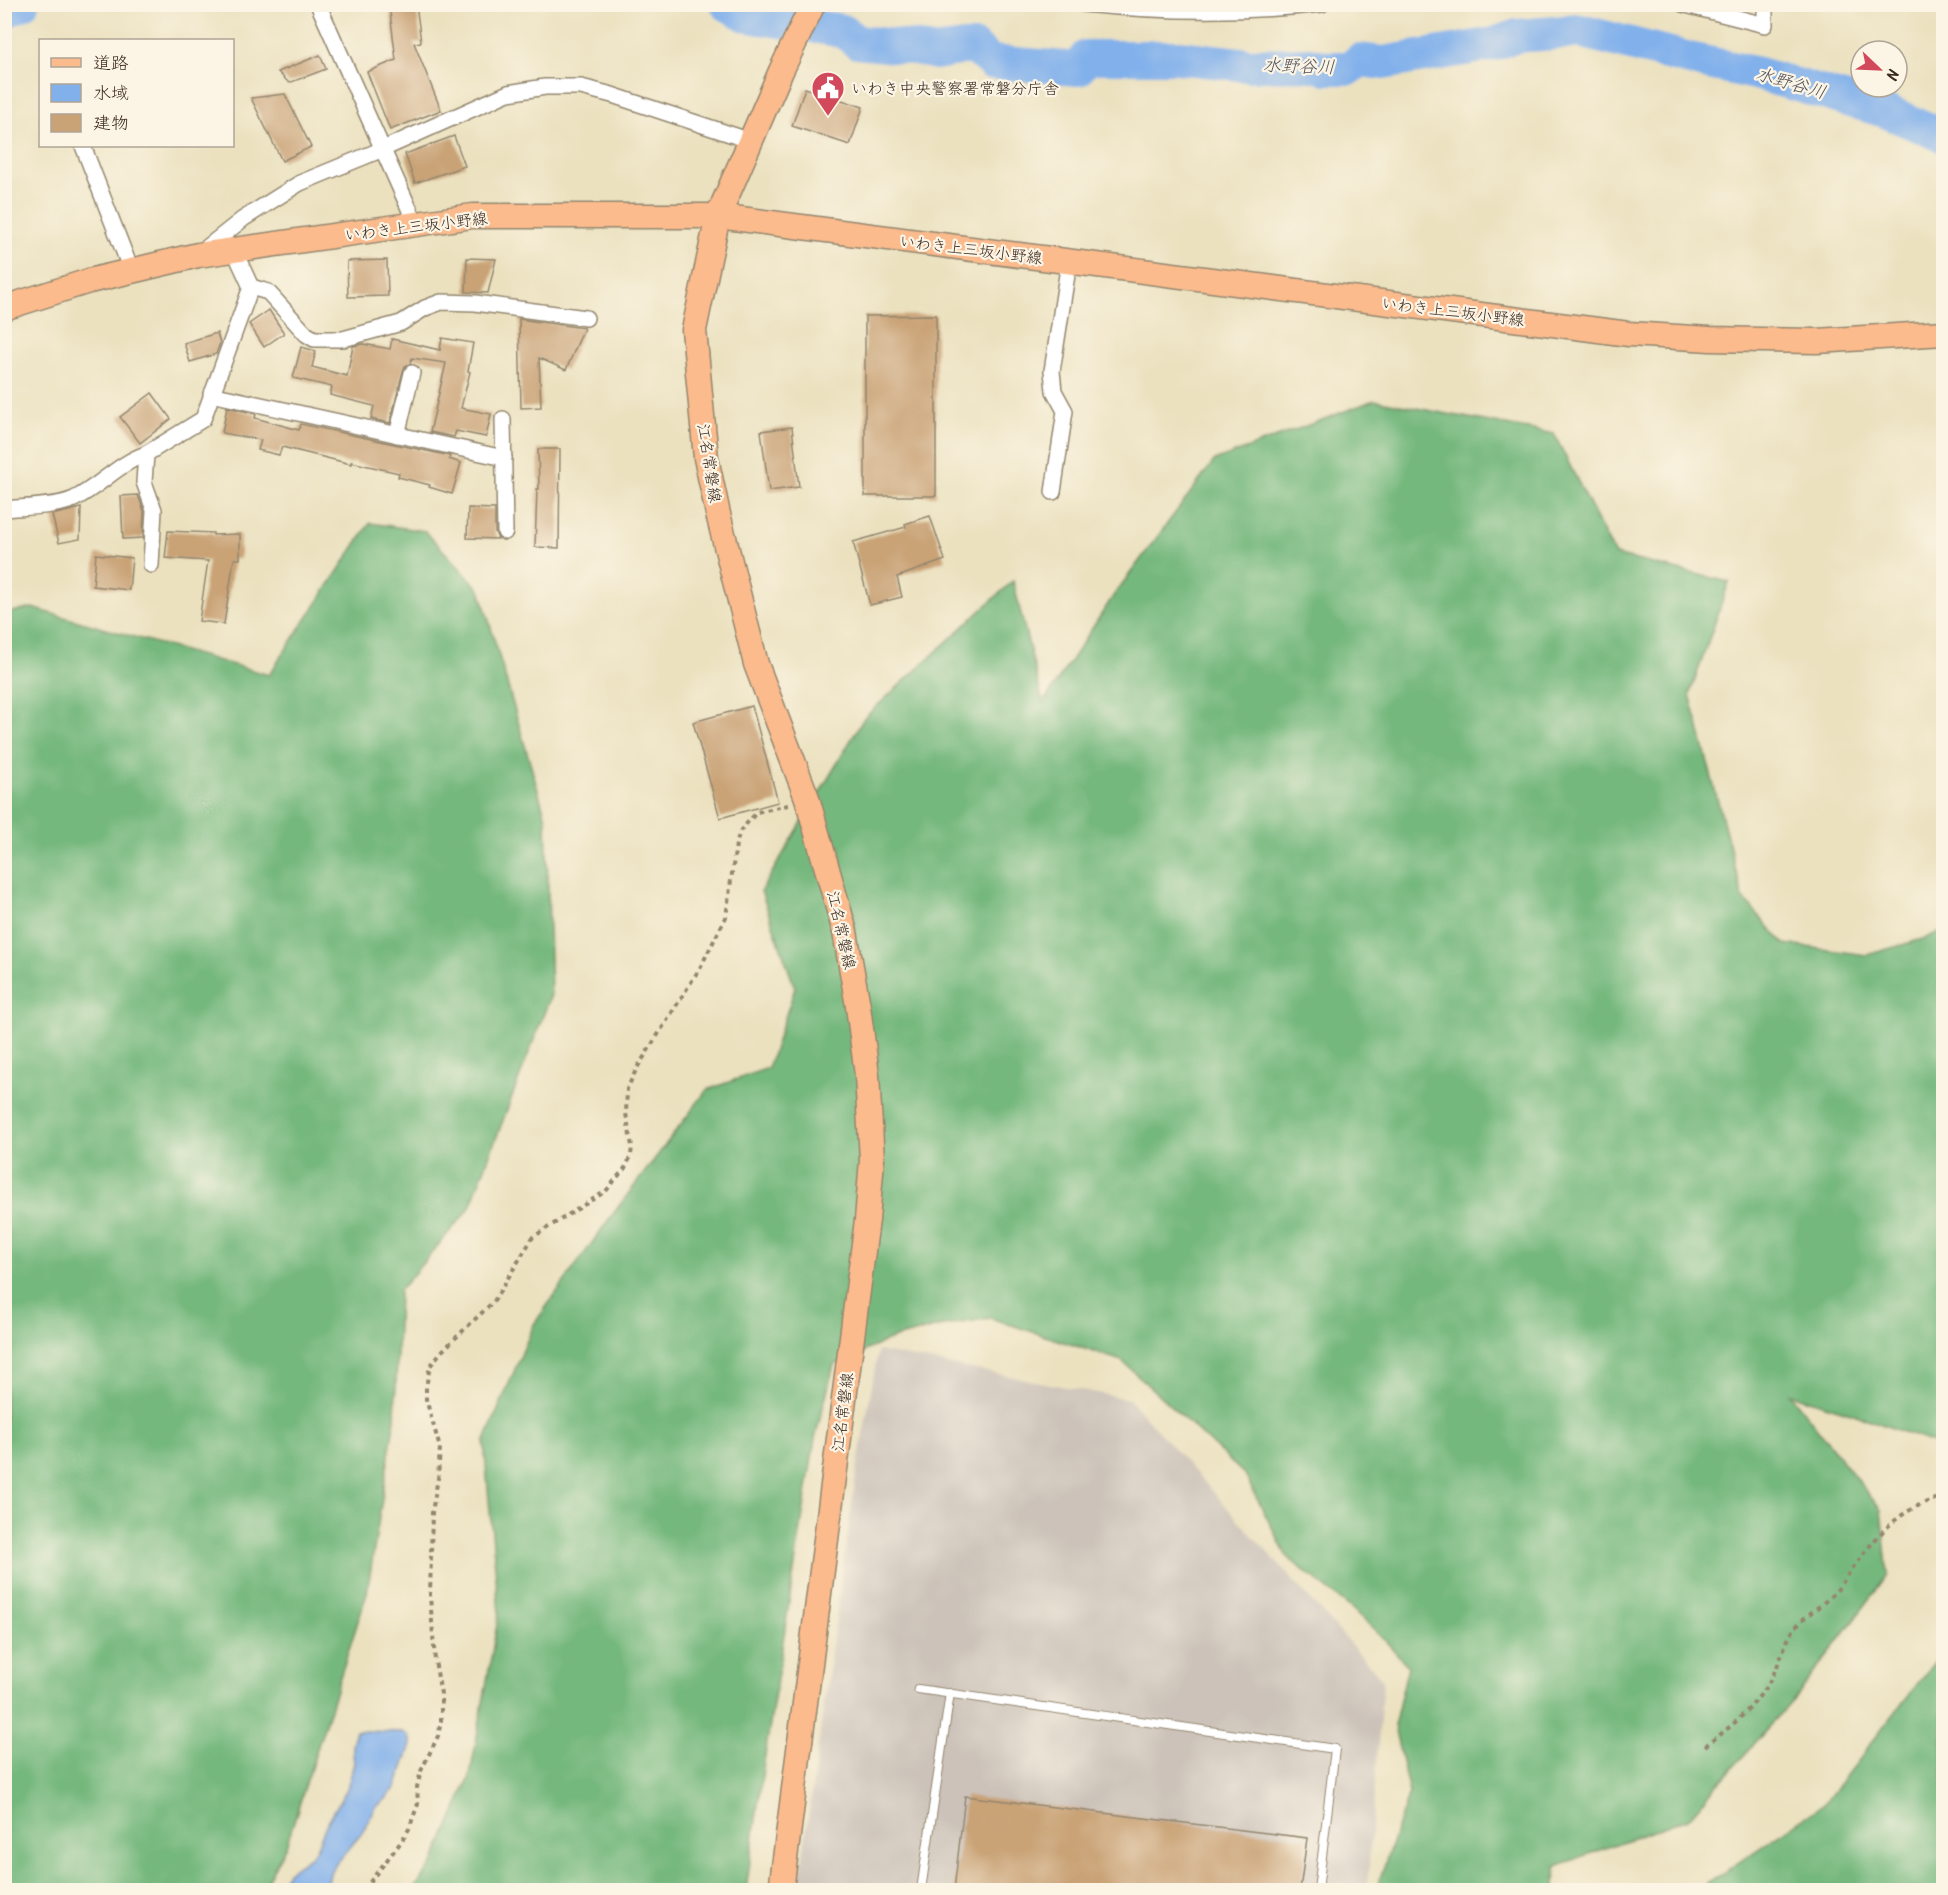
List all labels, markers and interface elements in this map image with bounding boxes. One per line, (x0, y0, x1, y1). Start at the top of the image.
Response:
legend (39, 39, 234, 147)
north arrow (1849, 39, 1909, 99)
text: 道路 (93, 50, 129, 79)
water label: 水野谷川 (1262, 52, 1335, 83)
water label: 水野谷川 (1752, 61, 1829, 108)
text: N (1878, 65, 1905, 84)
public building icon: いわき中央警察署常磐分庁舎 (810, 70, 846, 117)
place label: いわき中央警察署常磐分庁舎 (851, 77, 1059, 102)
text: 水域 (93, 80, 129, 109)
text: 建物 (93, 110, 129, 139)
street label: いわき上三坂小野線 (343, 206, 489, 249)
street label: いわき上三坂小野線 (898, 229, 1044, 272)
street label: いわき上三坂小野線 (1380, 291, 1526, 334)
street label: 江名常磐線 (690, 422, 727, 505)
street label: 江名常磐線 (819, 889, 862, 972)
street label: 江名常磐線 (826, 1371, 861, 1453)

